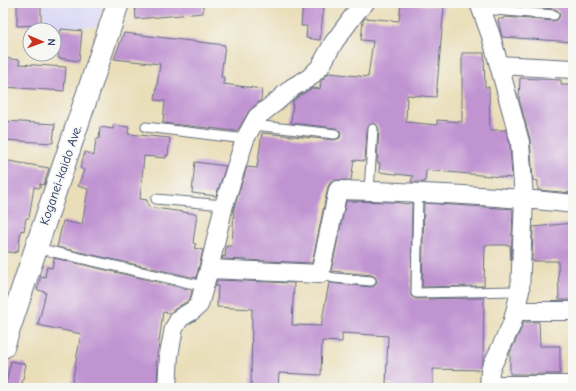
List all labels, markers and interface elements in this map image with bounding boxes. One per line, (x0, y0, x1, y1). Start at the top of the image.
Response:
north arrow (22, 22, 62, 62)
text: N (45, 39, 58, 46)
street label: Koganei-kaido Ave. (36, 123, 85, 227)

